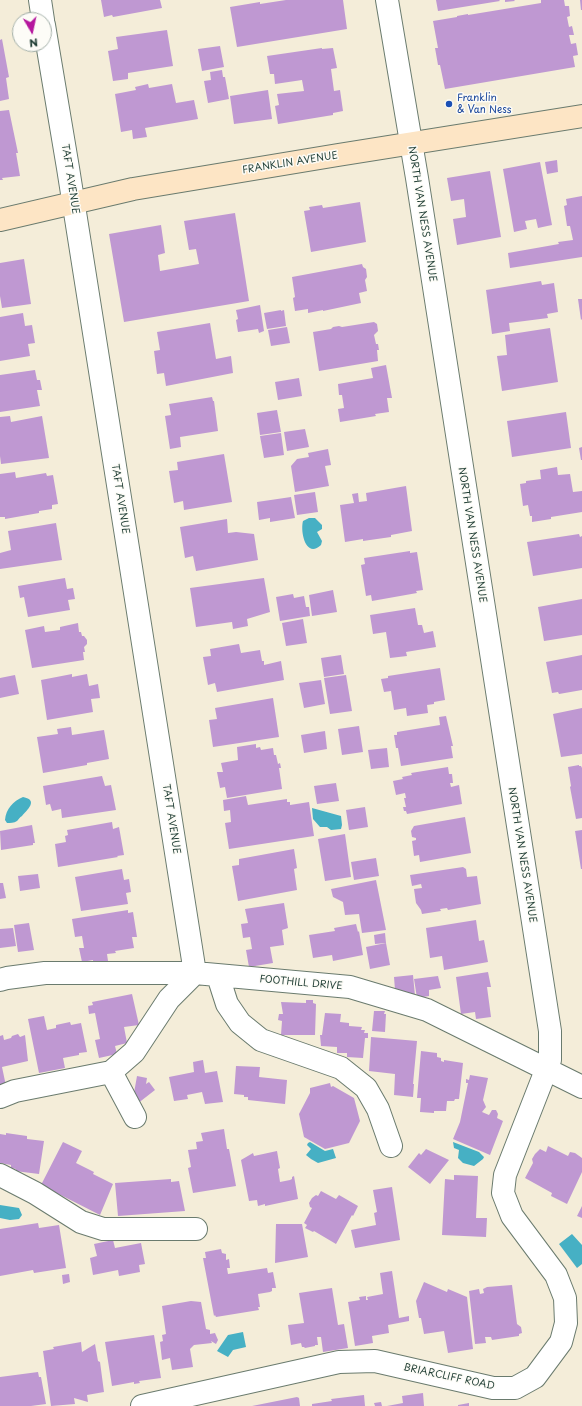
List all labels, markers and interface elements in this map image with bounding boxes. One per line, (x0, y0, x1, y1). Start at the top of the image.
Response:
north arrow (12, 12, 52, 52)
text: N (28, 34, 39, 52)
place label: Franklin & Van Ness (457, 92, 512, 116)
marker: Franklin & Van Ness (444, 99, 454, 109)
street label: TAFT AVENUE (59, 143, 81, 215)
street label: NORTH VAN NESS AVENUE (405, 145, 439, 283)
street label: FRANKLIN AVENUE (241, 150, 339, 176)
street label: TAFT AVENUE (109, 463, 131, 535)
street label: NORTH VAN NESS AVENUE (455, 466, 489, 604)
street label: TAFT AVENUE (160, 783, 182, 855)
street label: NORTH VAN NESS AVENUE (505, 786, 539, 924)
street label: FOOTHILL DRIVE (259, 973, 343, 993)
street label: BRIARCLIFF ROAD (402, 1361, 496, 1393)

